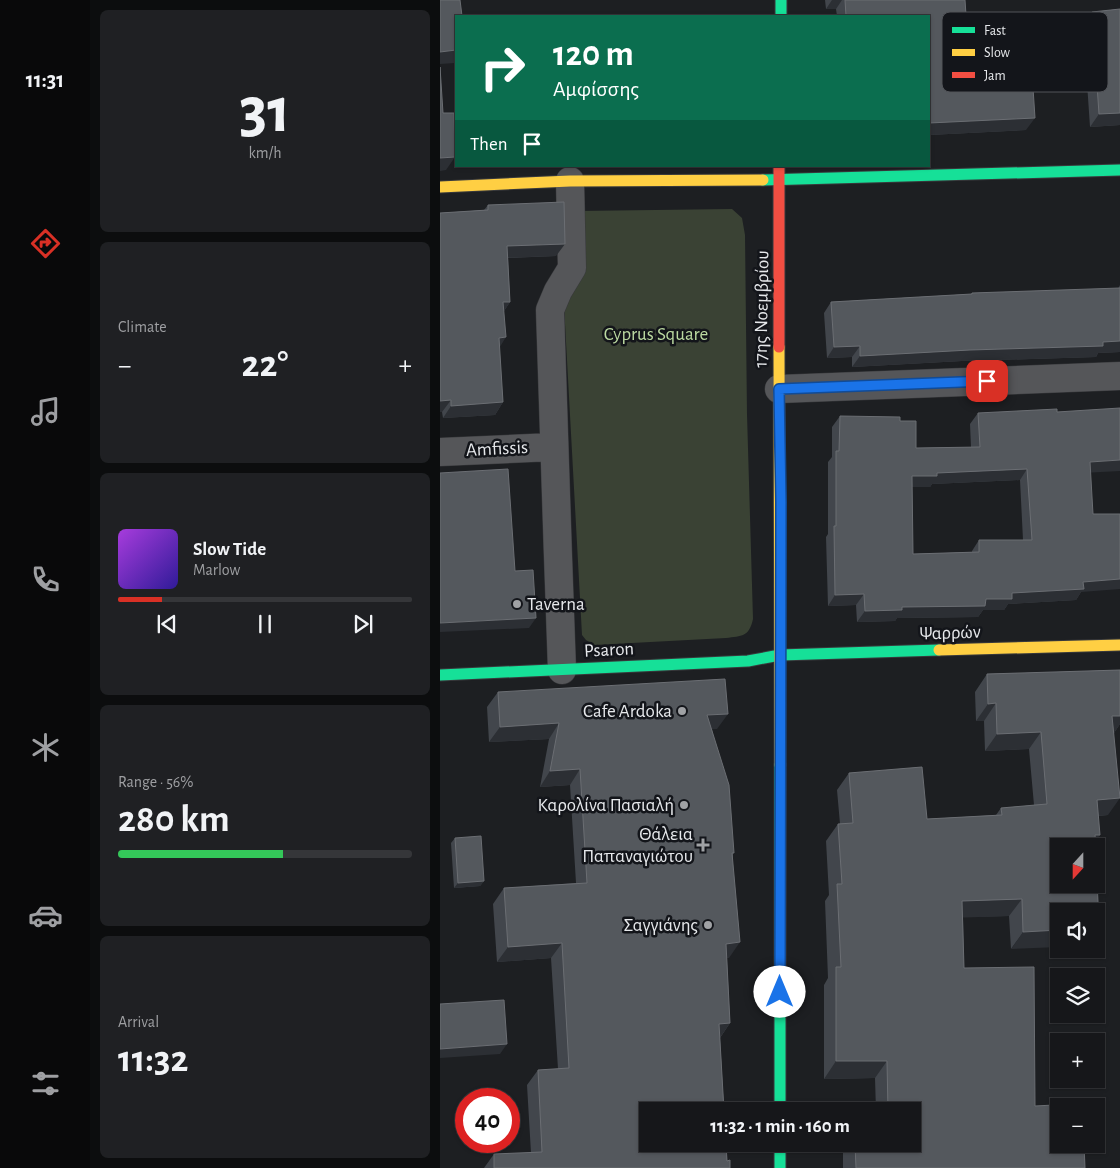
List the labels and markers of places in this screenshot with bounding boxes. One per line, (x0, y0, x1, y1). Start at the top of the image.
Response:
pin (966, 360, 1008, 402)
place label: Taverna (527, 595, 585, 614)
marker: Taverna (511, 598, 523, 610)
place label: Cafe Ardoka (583, 702, 672, 721)
marker: Cafe Ardoka (676, 705, 688, 717)
place label: Καρολίνα Πασιαλή (538, 796, 674, 815)
marker: Καρολίνα Πασιαλή (678, 799, 690, 811)
place label: Θάλεια Παπαναγιώτου (582, 825, 693, 866)
marker: Θάλεια Παπαναγιώτου (697, 839, 709, 851)
place label: Σαγγιάνης (623, 916, 698, 935)
marker: Σαγγιάνης (702, 919, 714, 931)

